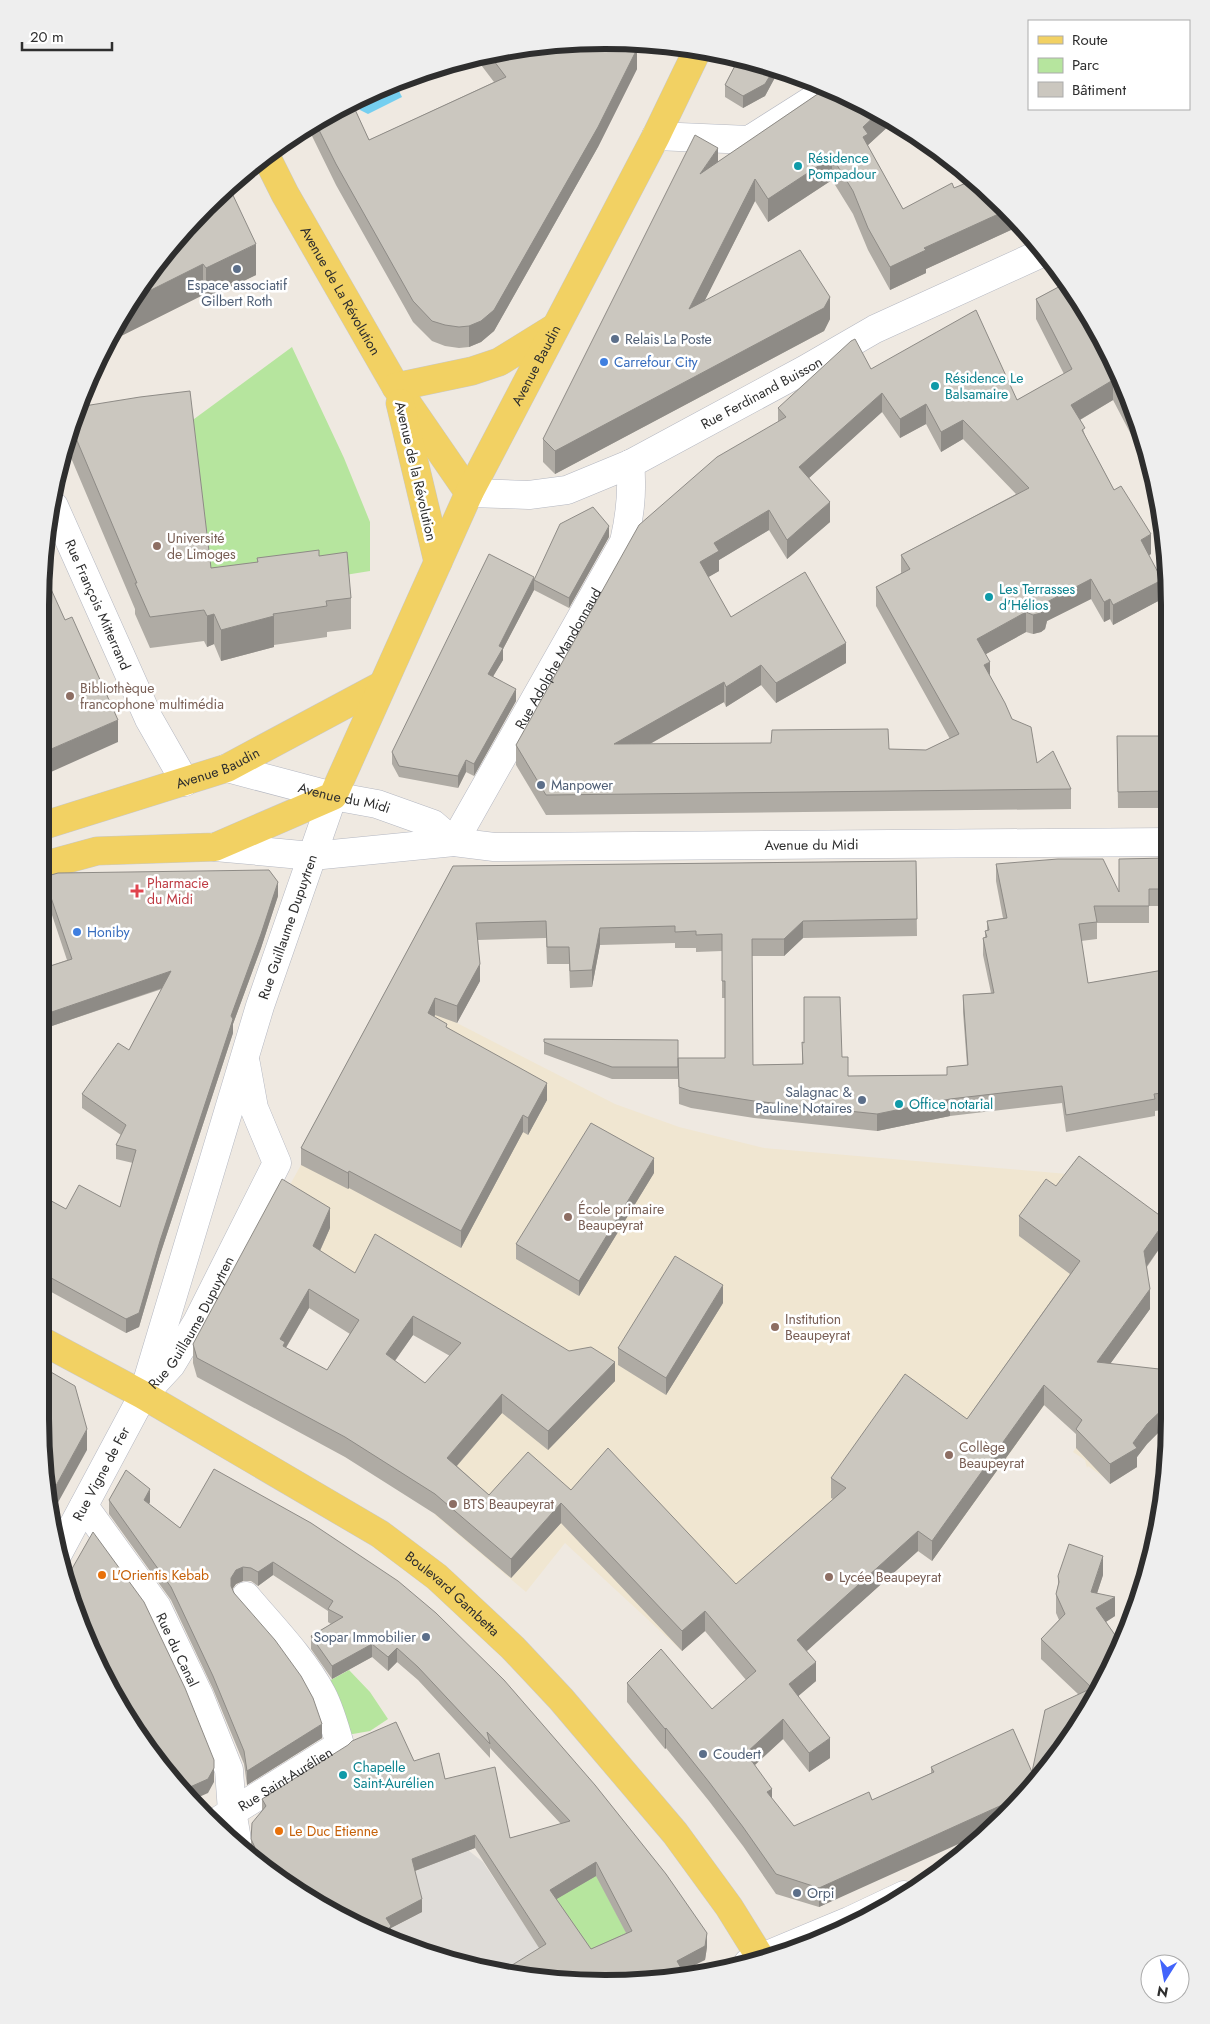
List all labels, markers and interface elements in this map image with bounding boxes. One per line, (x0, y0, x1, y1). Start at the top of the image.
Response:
scale bar (22, 20, 112, 52)
legend (1028, 20, 1190, 110)
text: 20 m (30, 26, 64, 48)
text: Route (1072, 29, 1108, 51)
text: Parc (1072, 54, 1099, 76)
text: Bâtiment (1072, 79, 1126, 101)
place label: Résidence Pompadour (808, 148, 877, 184)
marker: Résidence Pompadour (792, 160, 804, 172)
street label: Avenue de La Révolution (296, 223, 386, 359)
marker: Espace associatif Gilbert Roth (231, 263, 243, 275)
place label: Espace associatif Gilbert Roth (187, 275, 288, 311)
street label: Avenue Baudin (506, 321, 565, 409)
place label: Relais La Poste (625, 329, 712, 349)
marker: Relais La Poste (609, 333, 621, 345)
place label: Carrefour City (614, 352, 699, 372)
street label: Rue Ferdinand Buisson (697, 352, 826, 434)
marker: Carrefour City (598, 356, 610, 368)
place label: Résidence Le Balsamaire (945, 368, 1023, 404)
marker: Résidence Le Balsamaire (929, 380, 941, 392)
street label: Avenue de la Révolution (390, 399, 442, 543)
place label: Université de Limoges (167, 528, 236, 564)
street label: Rue François Mitterrand (60, 536, 136, 673)
marker: Université de Limoges (151, 540, 163, 552)
place label: Les Terrasses d'Hélios (999, 579, 1076, 615)
street label: Rue Adolphe Mandonnaud (510, 584, 606, 733)
marker: Les Terrasses d'Hélios (983, 591, 995, 603)
place label: Bibliothèque francophone multimédia (80, 678, 224, 714)
marker: Bibliothèque francophone multimédia (64, 690, 76, 702)
street label: Avenue Baudin (173, 742, 263, 793)
place label: Manpower (551, 775, 613, 795)
street label: Avenue du Midi (296, 777, 393, 818)
marker: Manpower (535, 779, 547, 791)
street label: Avenue du Midi (764, 834, 859, 855)
street label: Rue Guillaume Dupuytren (253, 852, 322, 1002)
place label: Pharmacie du Midi (147, 873, 209, 909)
marker: Pharmacie du Midi (131, 885, 143, 897)
place label: Honiby (87, 922, 130, 942)
marker: Honiby (71, 926, 83, 938)
place label: Salagnac & Pauline Notaires (755, 1082, 853, 1118)
marker: Salagnac & Pauline Notaires (856, 1094, 868, 1106)
place label: Office notarial (909, 1094, 993, 1114)
marker: Office notarial (893, 1098, 905, 1110)
place label: École primaire Beaupeyrat (578, 1199, 664, 1235)
marker: École primaire Beaupeyrat (562, 1211, 574, 1223)
street label: Rue Guillaume Dupuytren (144, 1253, 239, 1394)
place label: Institution Beaupeyrat (785, 1309, 851, 1345)
marker: Institution Beaupeyrat (769, 1321, 781, 1333)
street label: Rue Vigne de Fer (68, 1423, 134, 1524)
place label: Collège Beaupeyrat (959, 1437, 1025, 1473)
marker: Collège Beaupeyrat (943, 1449, 955, 1461)
place label: BTS Beaupeyrat (463, 1494, 555, 1514)
marker: BTS Beaupeyrat (447, 1498, 459, 1510)
street label: Boulevard Gambetta (401, 1546, 504, 1641)
place label: L'Orientis Kebab (112, 1565, 209, 1585)
place label: Lycée Beaupeyrat (839, 1567, 942, 1587)
marker: L'Orientis Kebab (96, 1569, 108, 1581)
marker: Lycée Beaupeyrat (823, 1571, 835, 1583)
street label: Rue du Canal (151, 1609, 204, 1690)
place label: Sopar Immobilier (314, 1627, 416, 1647)
marker: Sopar Immobilier (420, 1631, 432, 1643)
street label: Rue Saint-Aurélien (234, 1742, 336, 1816)
place label: Coudert (713, 1744, 762, 1764)
marker: Coudert (697, 1748, 709, 1760)
place label: Chapelle Saint-Aurélien (353, 1757, 434, 1793)
marker: Chapelle Saint-Aurélien (337, 1769, 349, 1781)
place label: Le Duc Etienne (289, 1821, 378, 1841)
marker: Le Duc Etienne (273, 1825, 285, 1837)
place label: Orpi (807, 1883, 834, 1903)
marker: Orpi (791, 1887, 803, 1899)
north arrow (1140, 1954, 1190, 2004)
text: N (1155, 1981, 1170, 2003)

